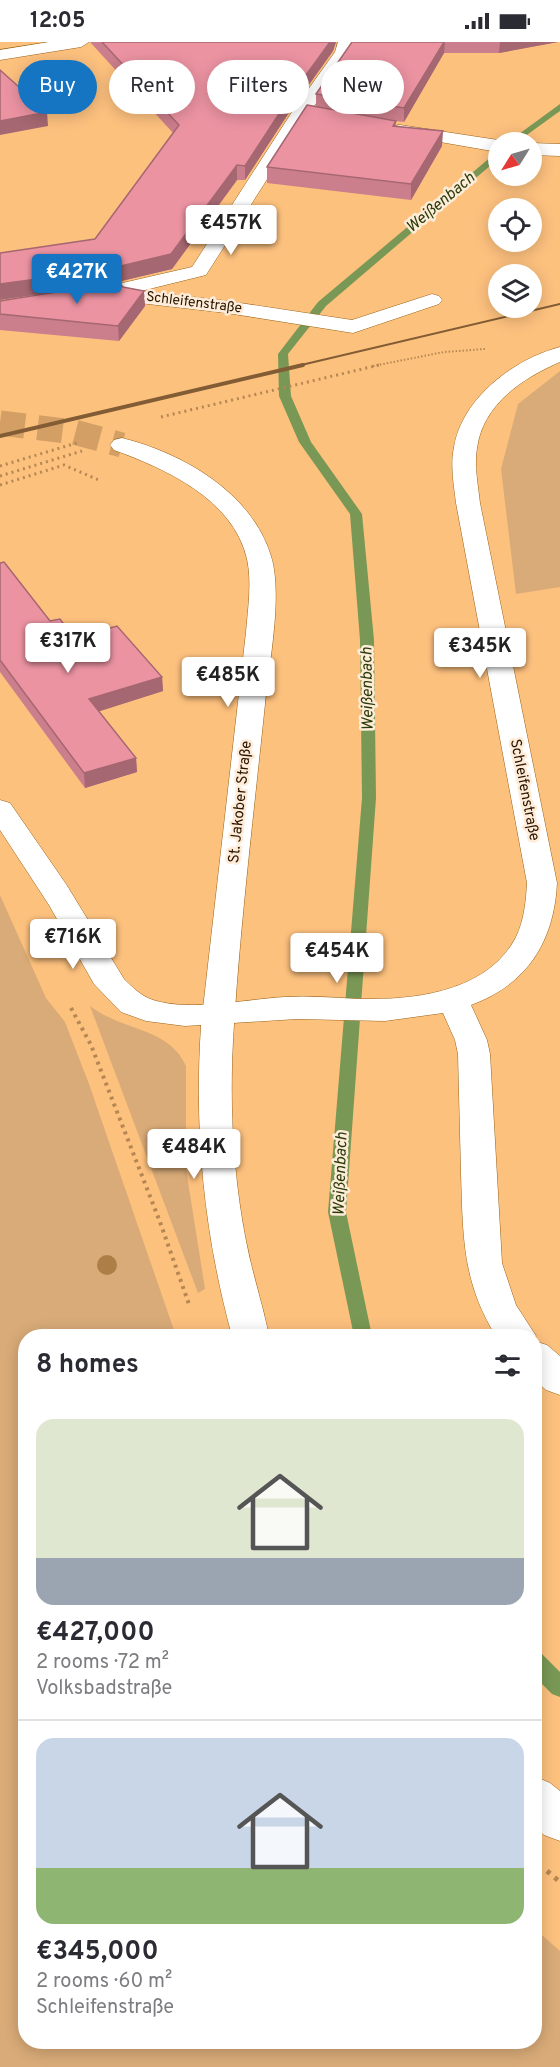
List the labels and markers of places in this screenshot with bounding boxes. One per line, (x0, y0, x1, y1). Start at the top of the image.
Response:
pin: €457K (189, 205, 273, 256)
pin: €427K (35, 254, 119, 305)
pin: €317K (26, 623, 110, 674)
pin: €345K (438, 628, 522, 679)
pin: €485K (186, 657, 270, 708)
pin: €716K (31, 919, 115, 970)
pin: €454K (295, 933, 379, 984)
pin: €484K (152, 1129, 236, 1180)

